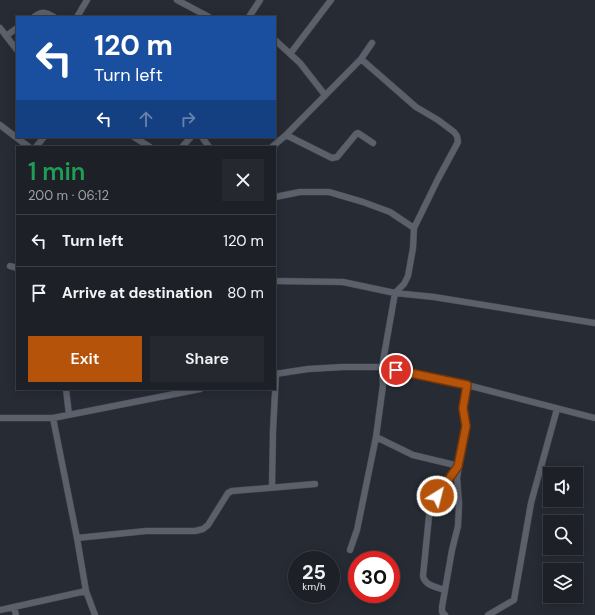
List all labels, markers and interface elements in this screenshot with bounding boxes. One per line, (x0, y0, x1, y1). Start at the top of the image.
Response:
text: 120 m (94, 27, 173, 64)
icon: left (28, 32, 80, 84)
text: Turn left (94, 63, 163, 87)
icon: left (93, 108, 115, 130)
icon: ahead (135, 108, 157, 130)
icon: right (177, 108, 199, 130)
text: 1 min (28, 156, 85, 187)
button: close (222, 159, 264, 201)
text: 200 m · 06:12 (28, 187, 109, 204)
icon: left (28, 230, 50, 252)
text: Turn left (62, 231, 123, 251)
text: 120 m (223, 231, 264, 251)
icon: arrive (28, 282, 50, 304)
text: Arrive at destination (62, 283, 213, 303)
text: 80 m (227, 283, 264, 303)
button: Exit (28, 336, 142, 382)
button: Share (150, 336, 264, 382)
pin (379, 353, 413, 387)
icon: arrive (385, 359, 407, 381)
map controls (543, 467, 583, 603)
button: sound (543, 467, 583, 507)
position arrow (416, 475, 458, 517)
button: search (543, 515, 583, 555)
speed limit sign: 30 (348, 551, 400, 603)
text: 25 (302, 559, 326, 585)
button: layers (543, 563, 583, 603)
text: km/h (302, 580, 326, 593)

